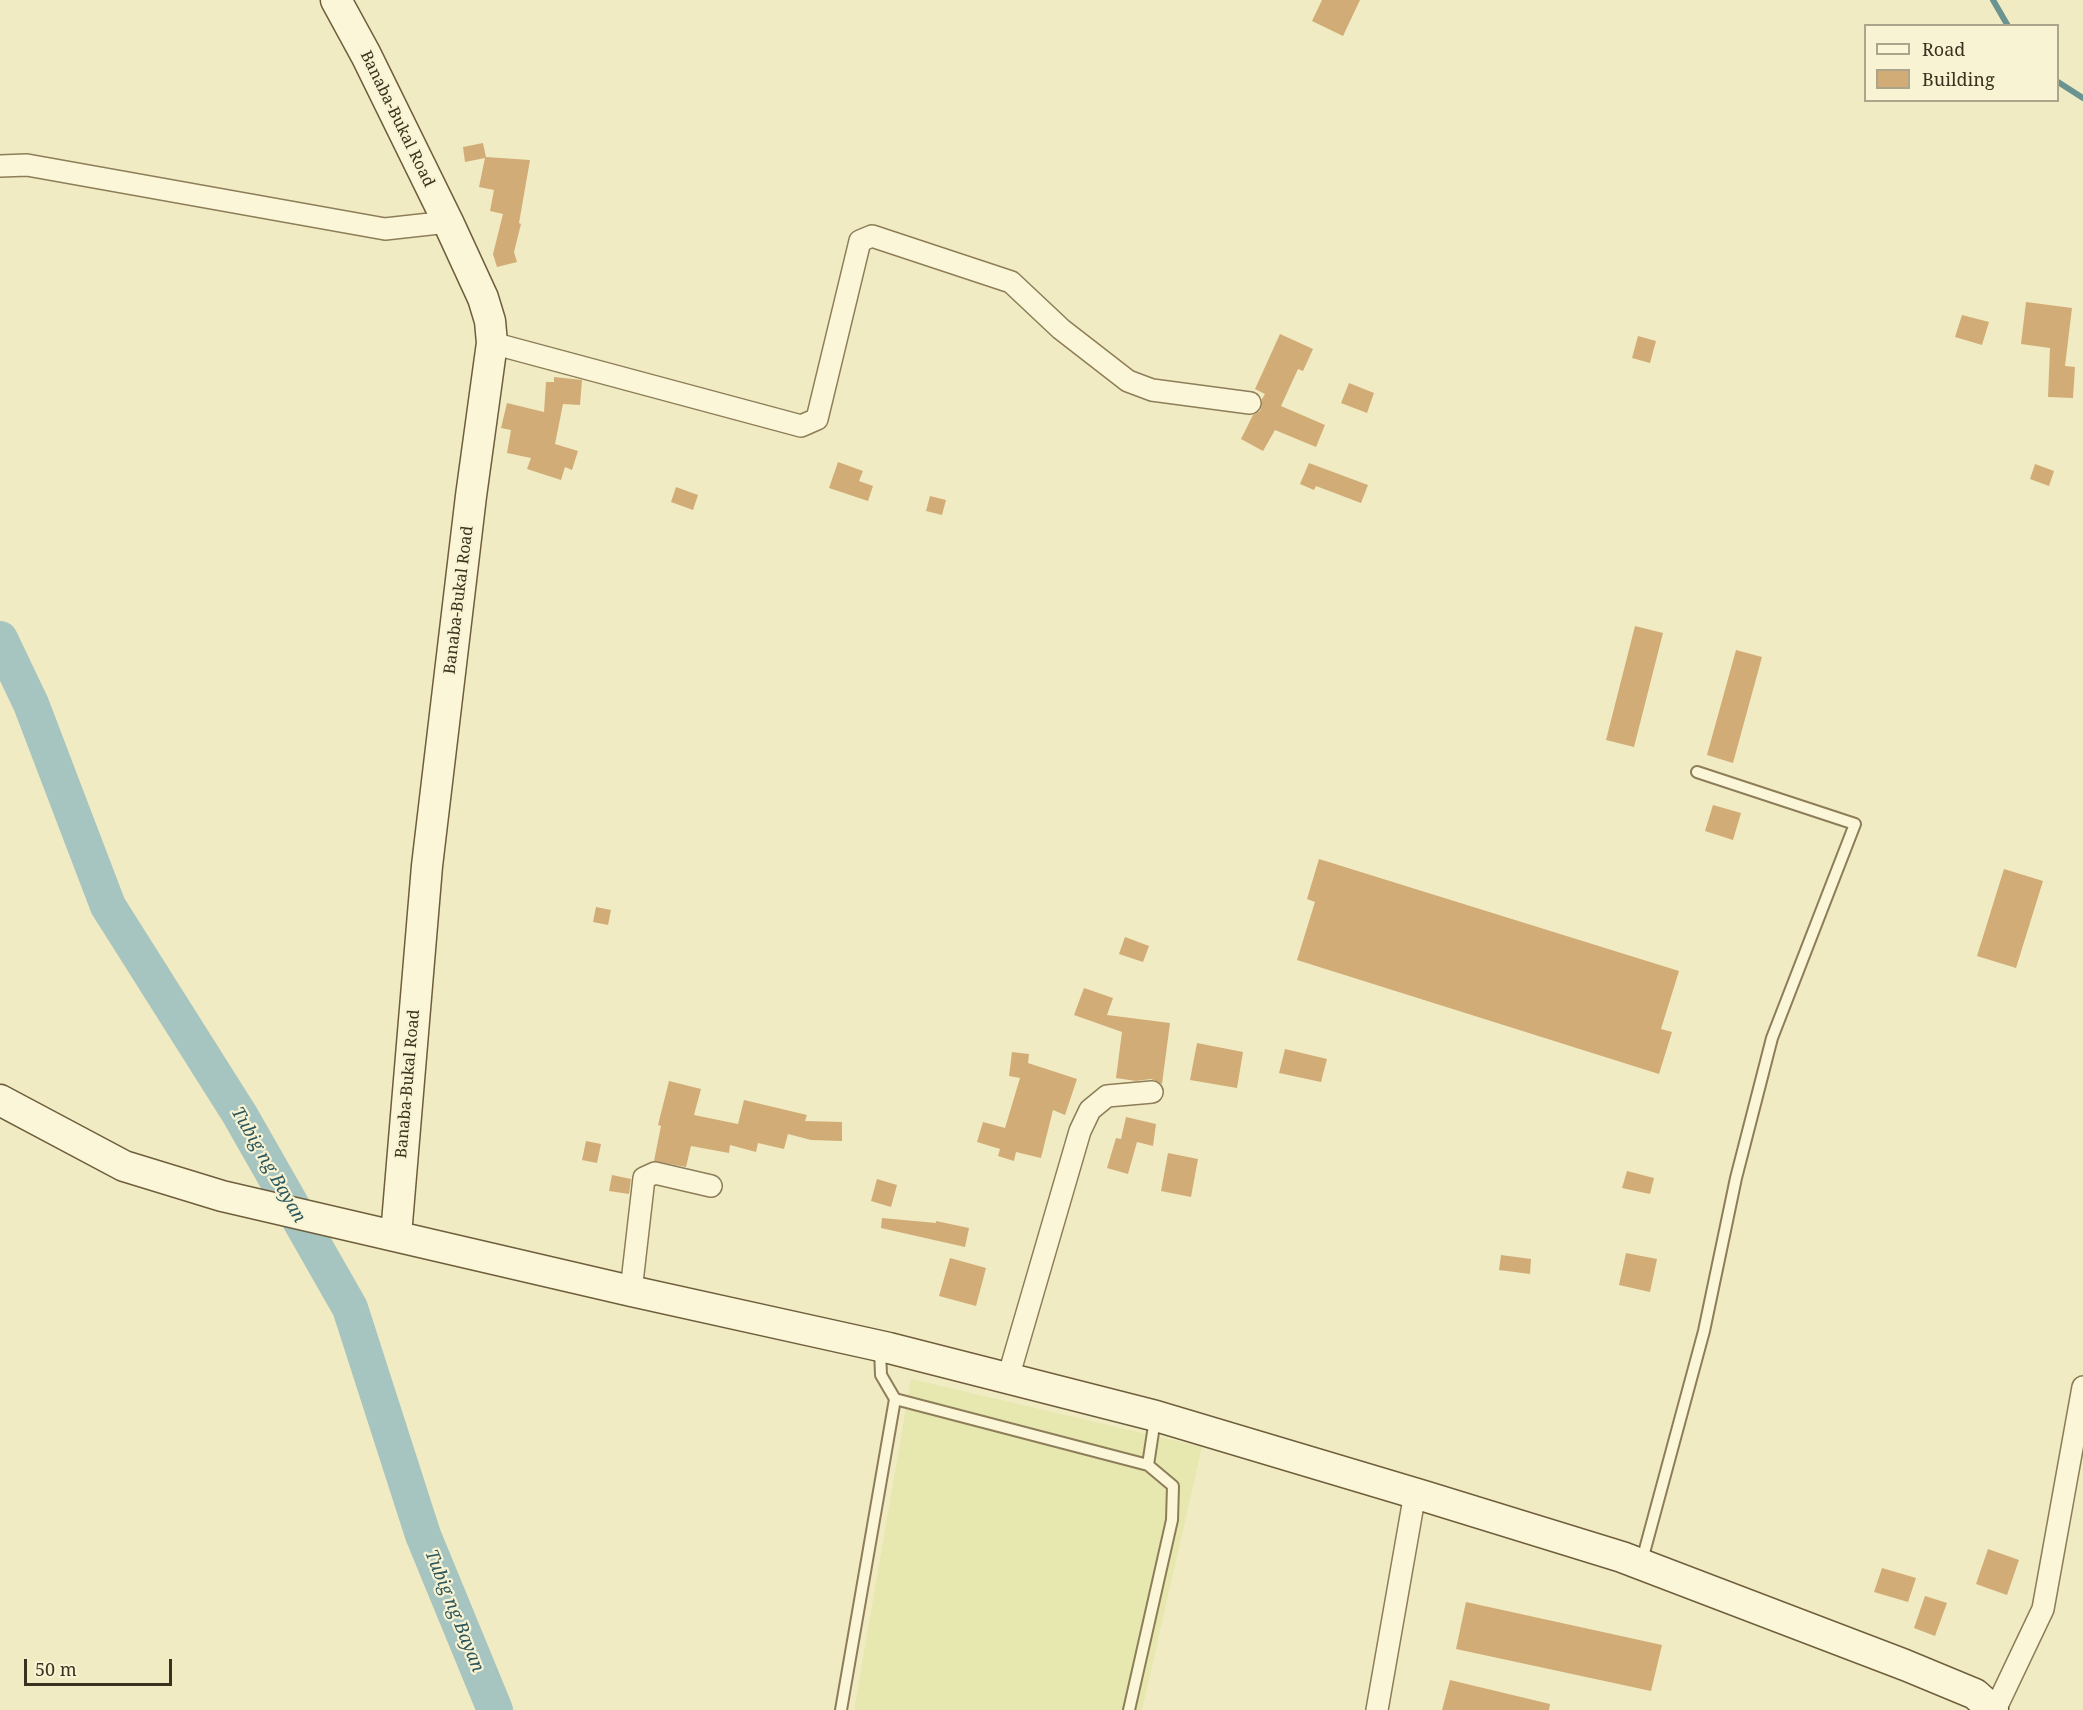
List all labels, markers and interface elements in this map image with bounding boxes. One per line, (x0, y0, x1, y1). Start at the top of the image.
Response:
legend (1864, 24, 2059, 102)
text: Road (1922, 37, 1965, 61)
street label: Banaba-Bukal Road (356, 48, 438, 190)
text: Building (1922, 67, 1995, 91)
street label: Banaba-Bukal Road (440, 525, 478, 675)
street label: Banaba-Bukal Road (392, 1009, 424, 1159)
water label: Tubig ng Bayan (226, 1103, 310, 1227)
water label: Tubig ng Bayan (420, 1547, 488, 1675)
scale bar (27, 1647, 176, 1685)
text: 50 m (35, 1657, 77, 1681)

